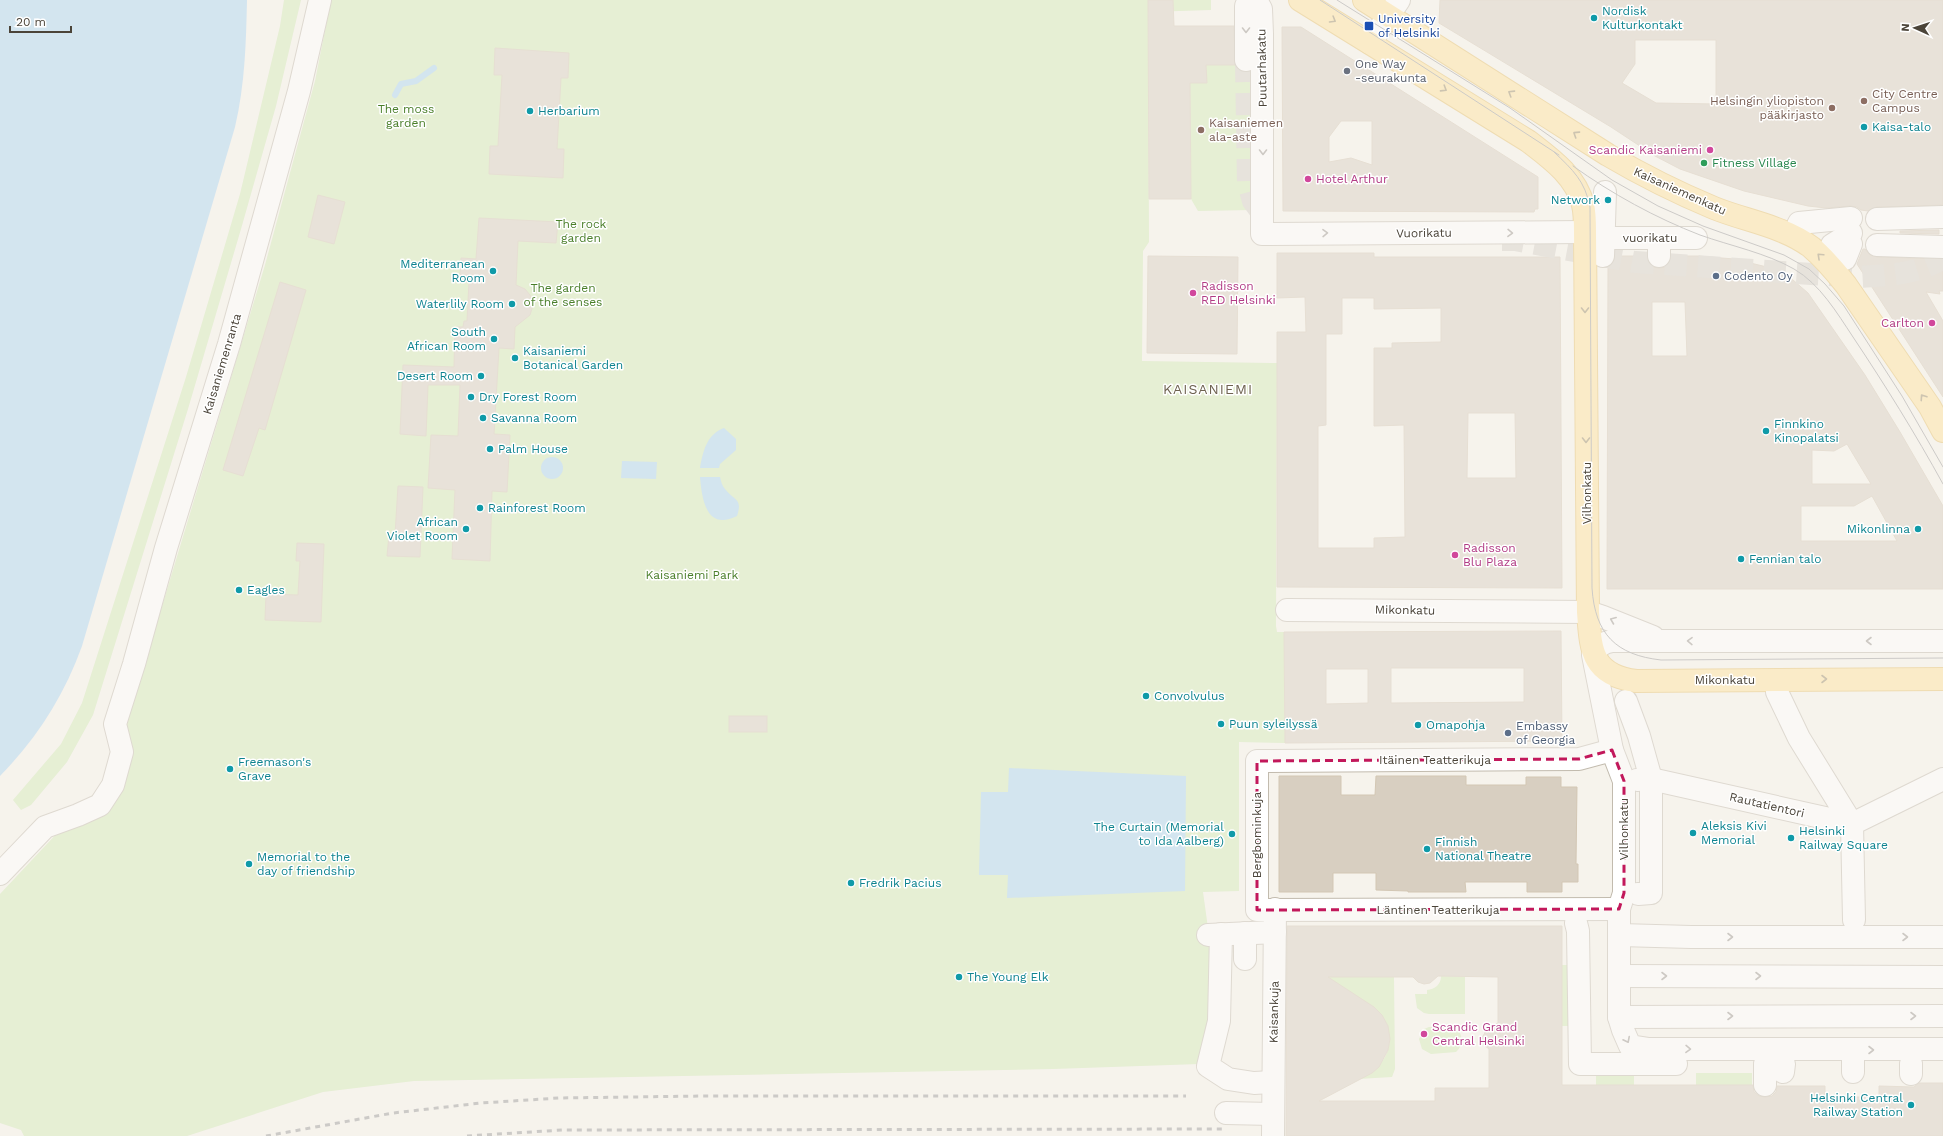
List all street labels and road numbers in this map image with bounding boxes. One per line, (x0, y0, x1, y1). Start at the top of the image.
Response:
street label: Puutarhakatu (1254, 29, 1270, 107)
street label: Kaisaniemenkatu (1632, 164, 1728, 218)
street label: Vuorikatu (1396, 226, 1452, 240)
street label: vuorikatu (1623, 231, 1677, 245)
street label: Kaisaniemenranta (200, 312, 244, 416)
street label: Vilhonkatu (1580, 462, 1594, 524)
street label: Mikonkatu (1375, 602, 1435, 618)
street label: Mikonkatu (1695, 673, 1755, 687)
street label: Itäinen Teatterikuja (1379, 753, 1491, 767)
street label: Rautatientori (1728, 790, 1806, 820)
street label: Bergbominkuja (1250, 791, 1264, 878)
street label: Vilhonkatu (1617, 798, 1631, 860)
street label: Läntinen Teatterikuja (1377, 903, 1500, 917)
street label: Kaisankuja (1266, 980, 1282, 1043)

